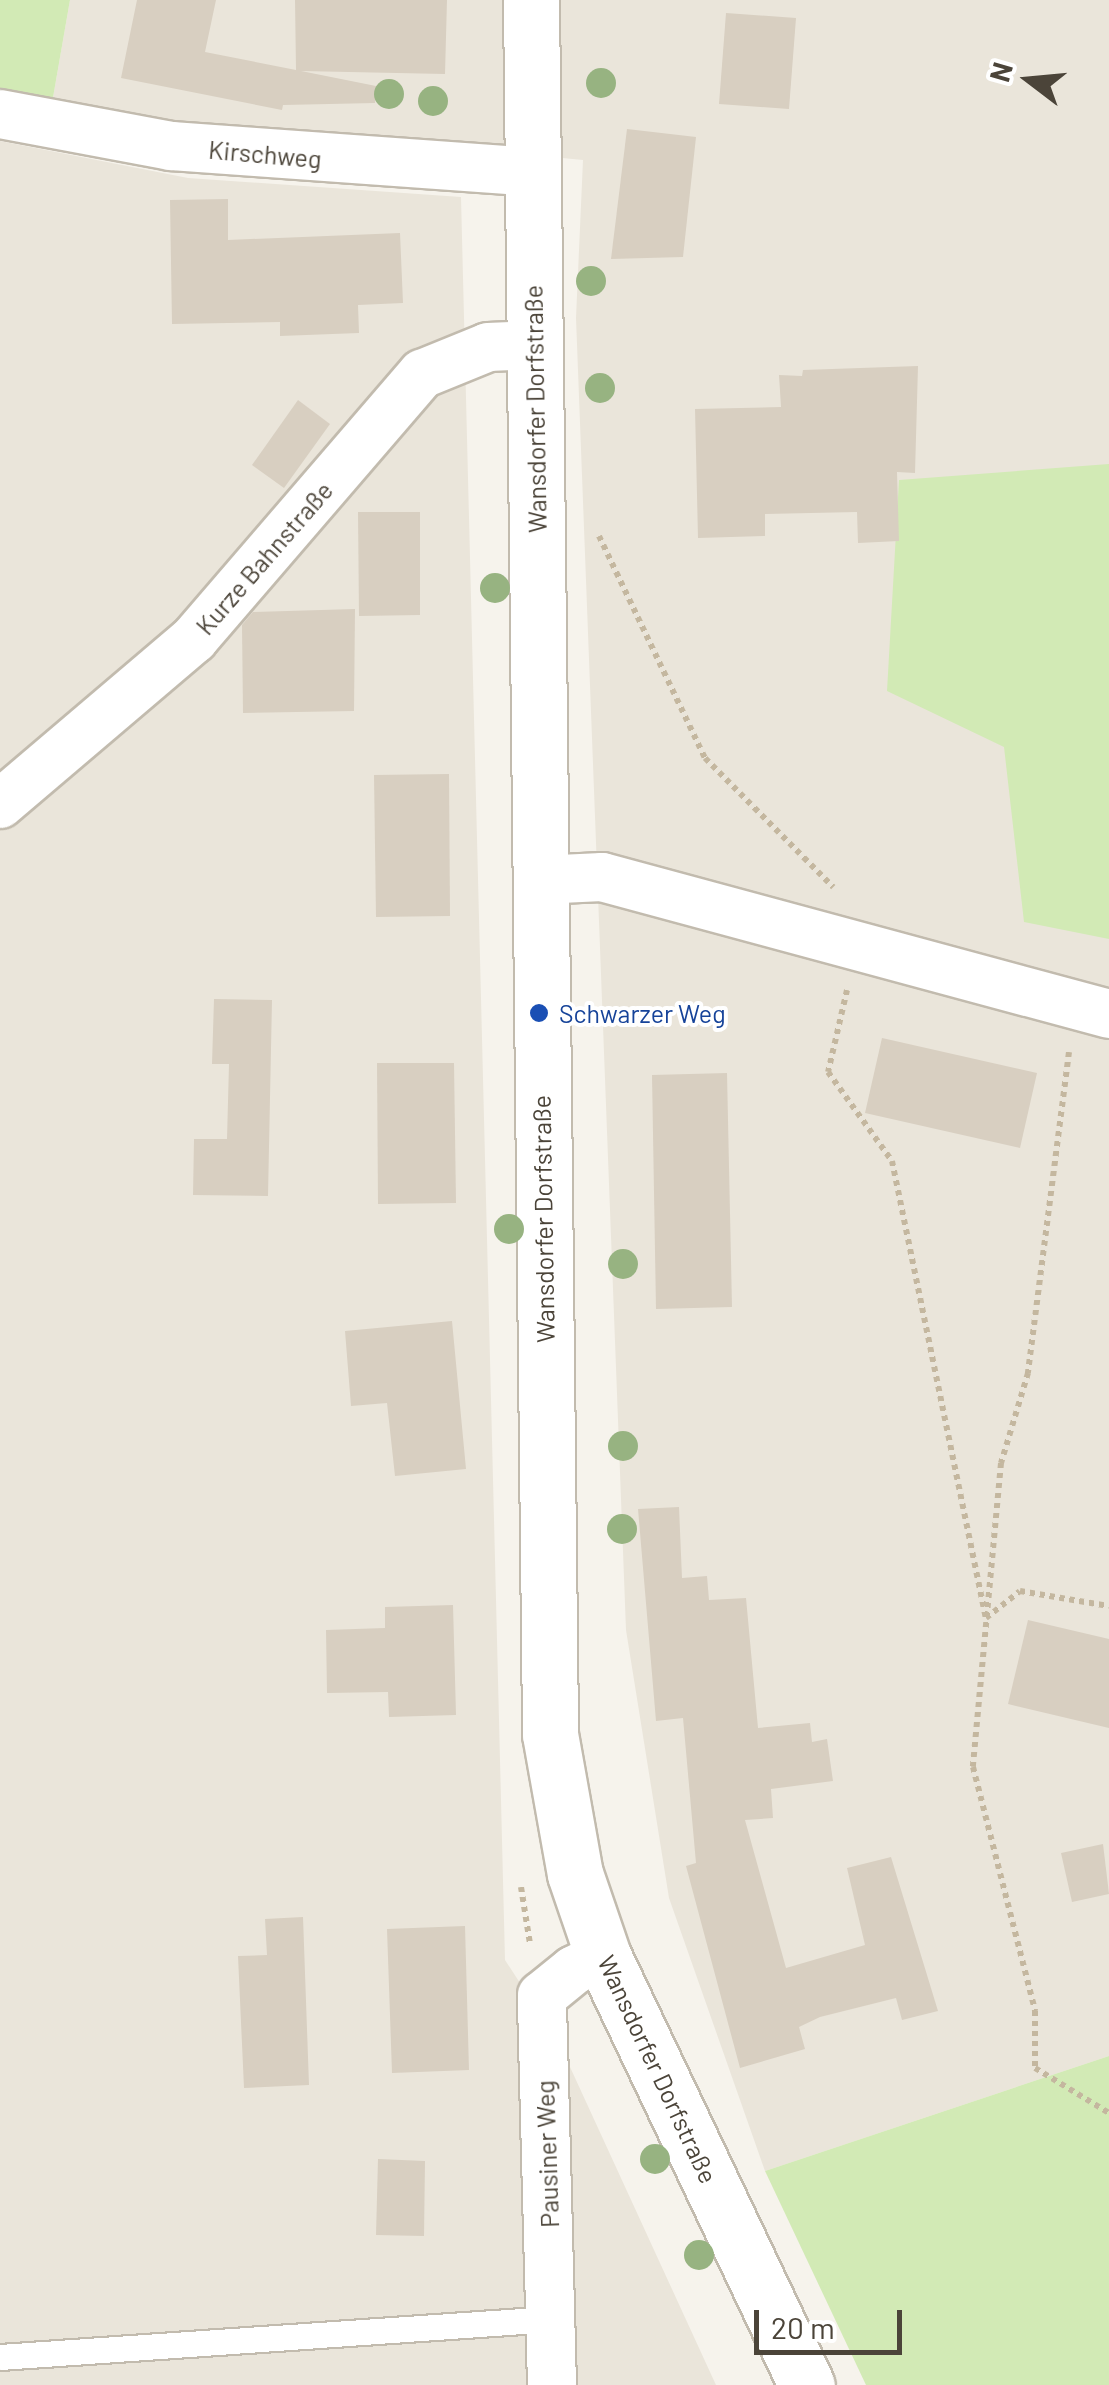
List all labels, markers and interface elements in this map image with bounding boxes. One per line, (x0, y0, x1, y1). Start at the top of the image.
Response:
north arrow (979, 30, 1079, 130)
text: N (981, 58, 1019, 85)
street label: Kirschweg (207, 134, 323, 174)
street label: Wansdorfer Dorfstraße (518, 285, 552, 533)
street label: Kurze Bahnstraße (189, 475, 339, 641)
place label: Schwarzer Weg (559, 998, 726, 1028)
marker: Schwarzer Weg (528, 1002, 550, 1024)
street label: Wansdorfer Dorfstraße (526, 1095, 560, 1343)
street label: Wansdorfer Dorfstraße (592, 1950, 724, 2188)
street label: Pausiner Weg (529, 2080, 565, 2228)
scale bar (759, 2290, 906, 2352)
text: 20 m (771, 2309, 835, 2345)

